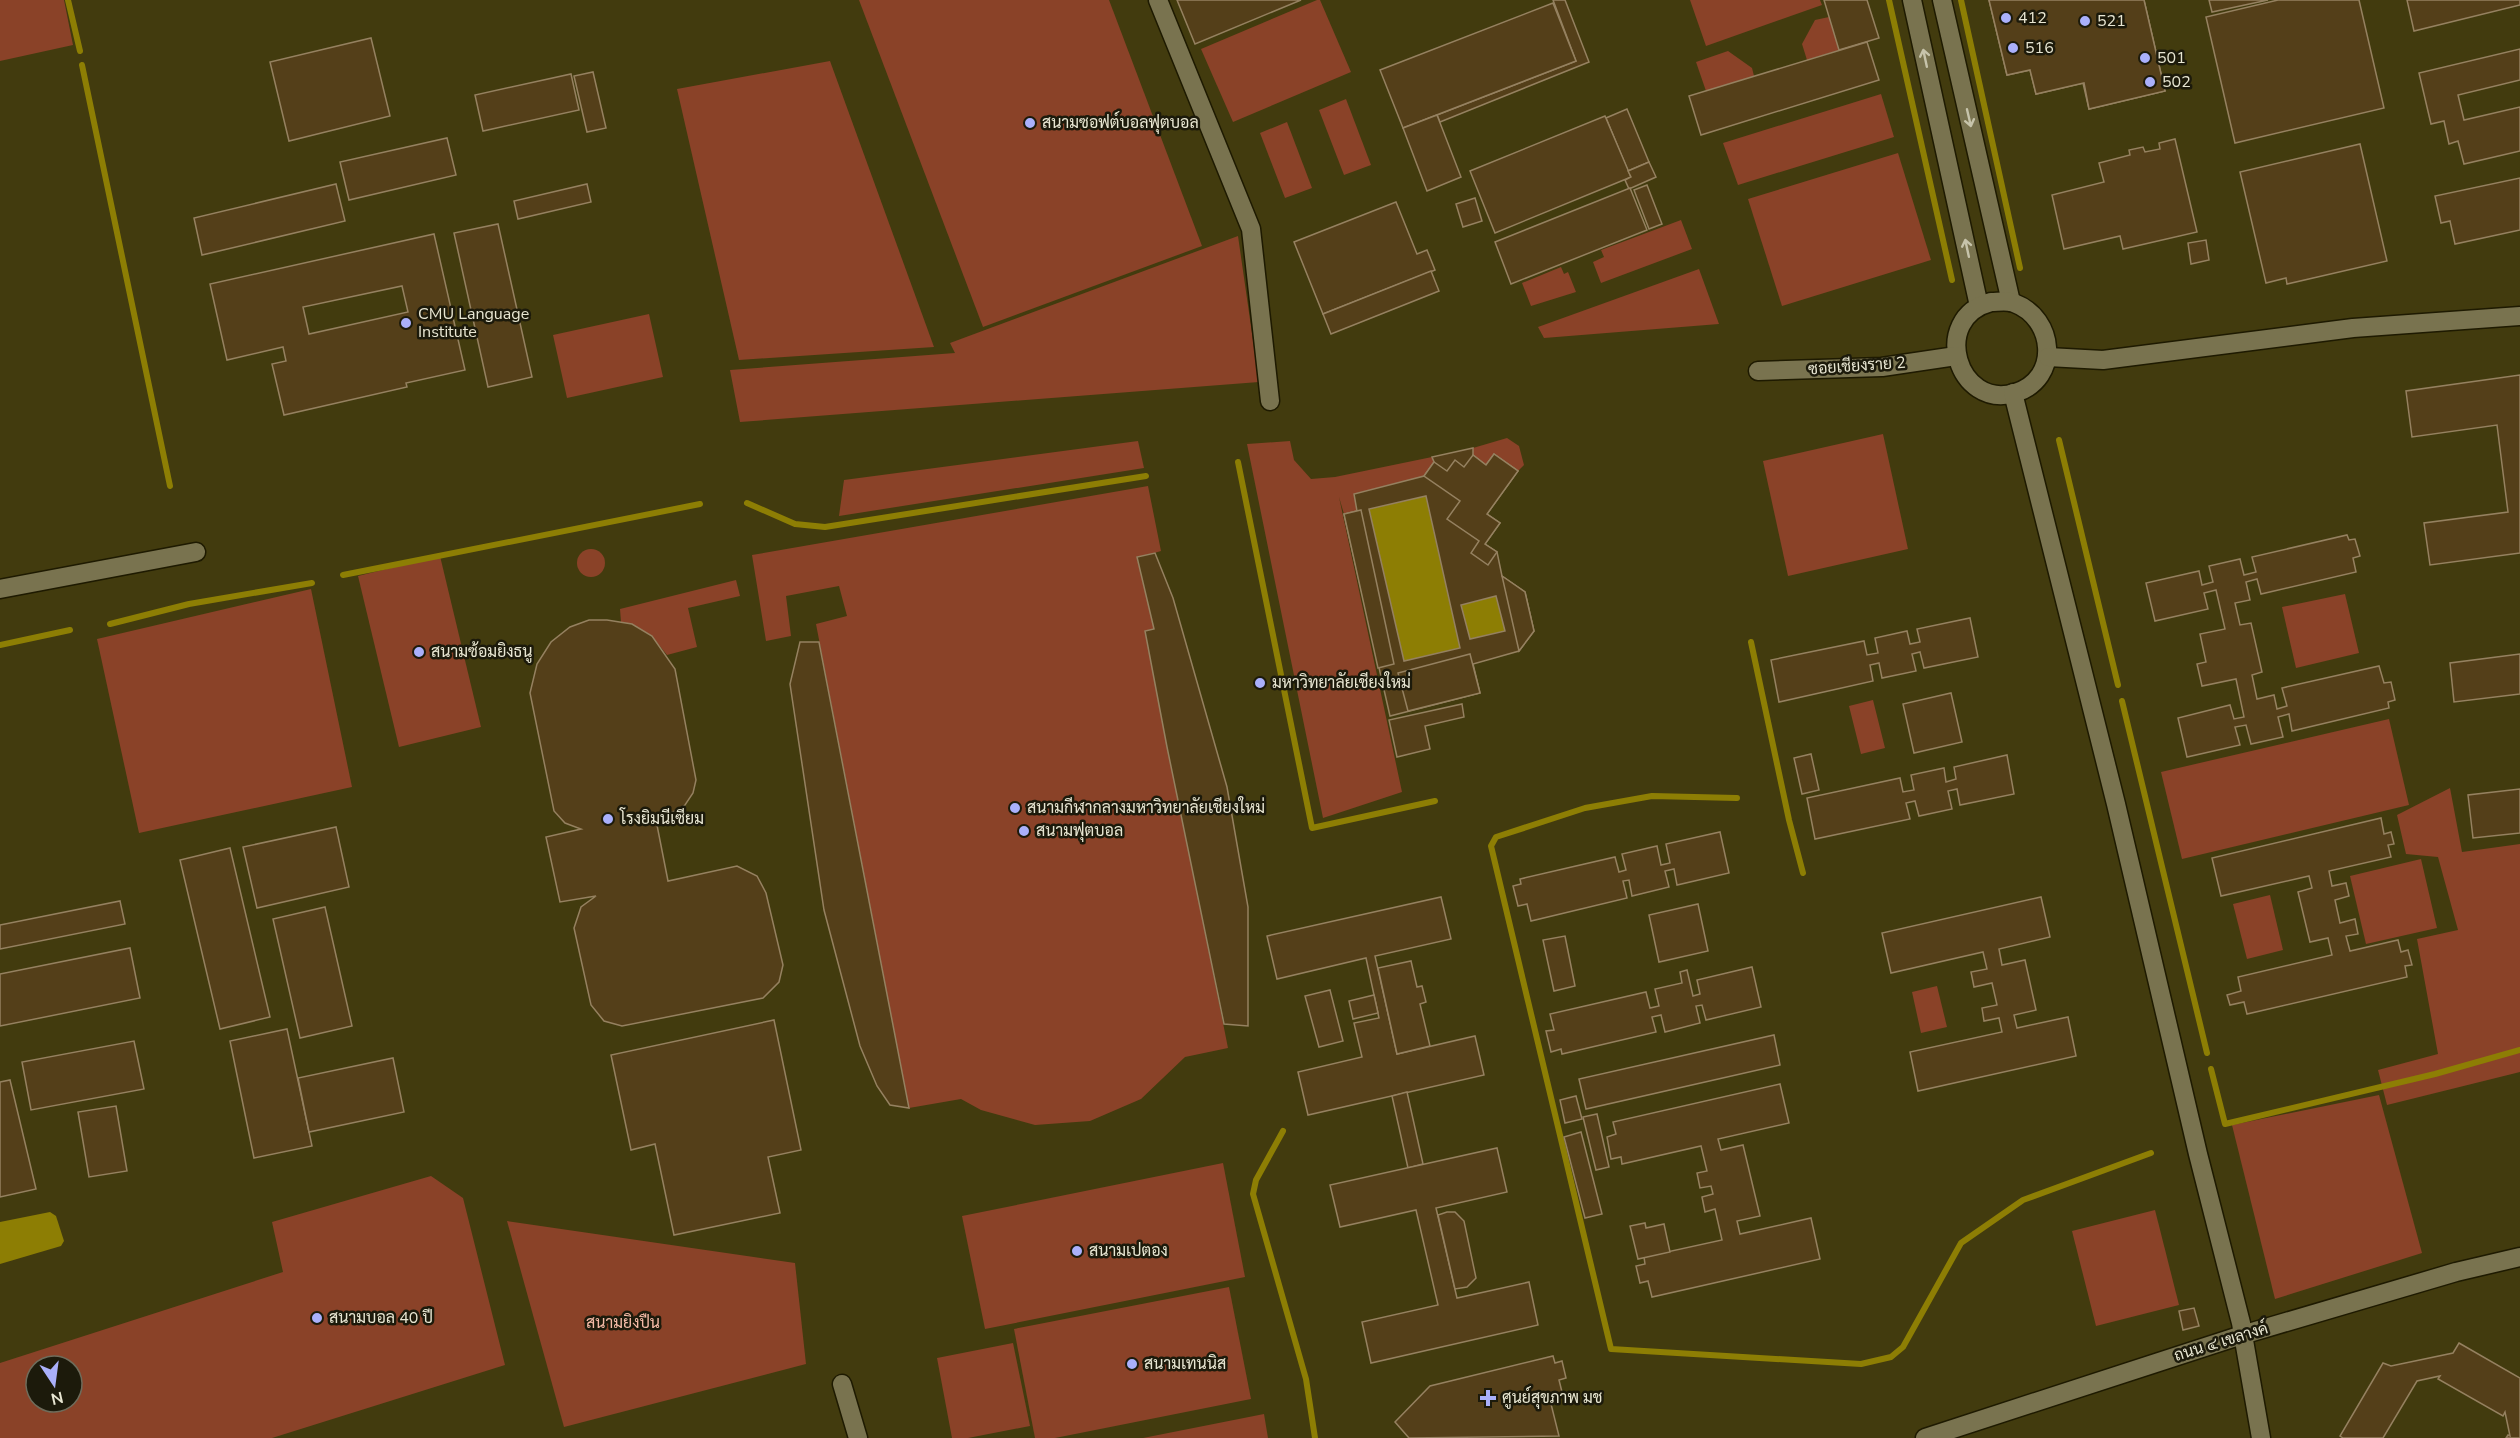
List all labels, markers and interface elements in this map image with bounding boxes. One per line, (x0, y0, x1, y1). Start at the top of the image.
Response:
place label: 412 (2018, 7, 2047, 29)
place label: 521 (2097, 10, 2126, 32)
marker: 412 (1999, 11, 2013, 25)
marker: 521 (2078, 14, 2092, 28)
place label: 516 (2025, 37, 2054, 59)
marker: 516 (2006, 41, 2020, 55)
place label: 501 (2157, 47, 2186, 69)
one-way arrow (1918, 49, 1930, 68)
marker: 501 (2138, 51, 2152, 65)
place label: 502 (2162, 71, 2191, 93)
marker: 502 (2143, 75, 2157, 89)
one-way arrow (1964, 109, 1976, 128)
place label: สนามซอฟต์บอลฟุตบอล (1042, 110, 1199, 134)
marker: สนามซอฟต์บอลฟุตบอล (1023, 116, 1037, 130)
one-way arrow (1960, 239, 1972, 258)
place label: CMU Language Institute (418, 303, 529, 343)
marker: CMU Language Institute (399, 316, 413, 330)
street label: ซอยเชียงราย 2 (1807, 351, 1907, 380)
place label: สนามซ้อมยิงธนู (431, 641, 532, 663)
marker: สนามซ้อมยิงธนู (412, 645, 426, 659)
place label: มหาวิทยาลัยเชียงใหม่ (1272, 671, 1411, 694)
marker: มหาวิทยาลัยเชียงใหม่ (1253, 676, 1267, 690)
place label: สนามกีฬากลางมหาวิทยาลัยเชียงใหม่ (1027, 796, 1265, 819)
marker: สนามกีฬากลางมหาวิทยาลัยเชียงใหม่ (1008, 801, 1022, 815)
place label: โรงยิมนีเซียม (619, 807, 704, 830)
marker: โรงยิมนีเซียม (601, 812, 615, 826)
place label: สนามฟุตบอล (1036, 820, 1123, 842)
marker: สนามฟุตบอล (1017, 824, 1031, 838)
place label: สนามเปตอง (1089, 1240, 1168, 1262)
marker: สนามเปตอง (1070, 1244, 1084, 1258)
place label: สนามบอล 40 ปี (329, 1307, 433, 1329)
marker: สนามบอล 40 ปี (310, 1311, 324, 1325)
park label: สนามยิงปืน (586, 1312, 660, 1334)
street label: ถนน ๔ เขลางค์ (2171, 1315, 2271, 1367)
place label: สนามเทนนิส (1144, 1353, 1226, 1375)
north arrow (24, 1354, 84, 1414)
marker: สนามเทนนิส (1125, 1357, 1139, 1371)
place label: ศูนย์สุขภาพ มช (1502, 1385, 1603, 1409)
text: N (49, 1386, 65, 1410)
marker: ศูนย์สุขภาพ มช (1479, 1389, 1497, 1407)

